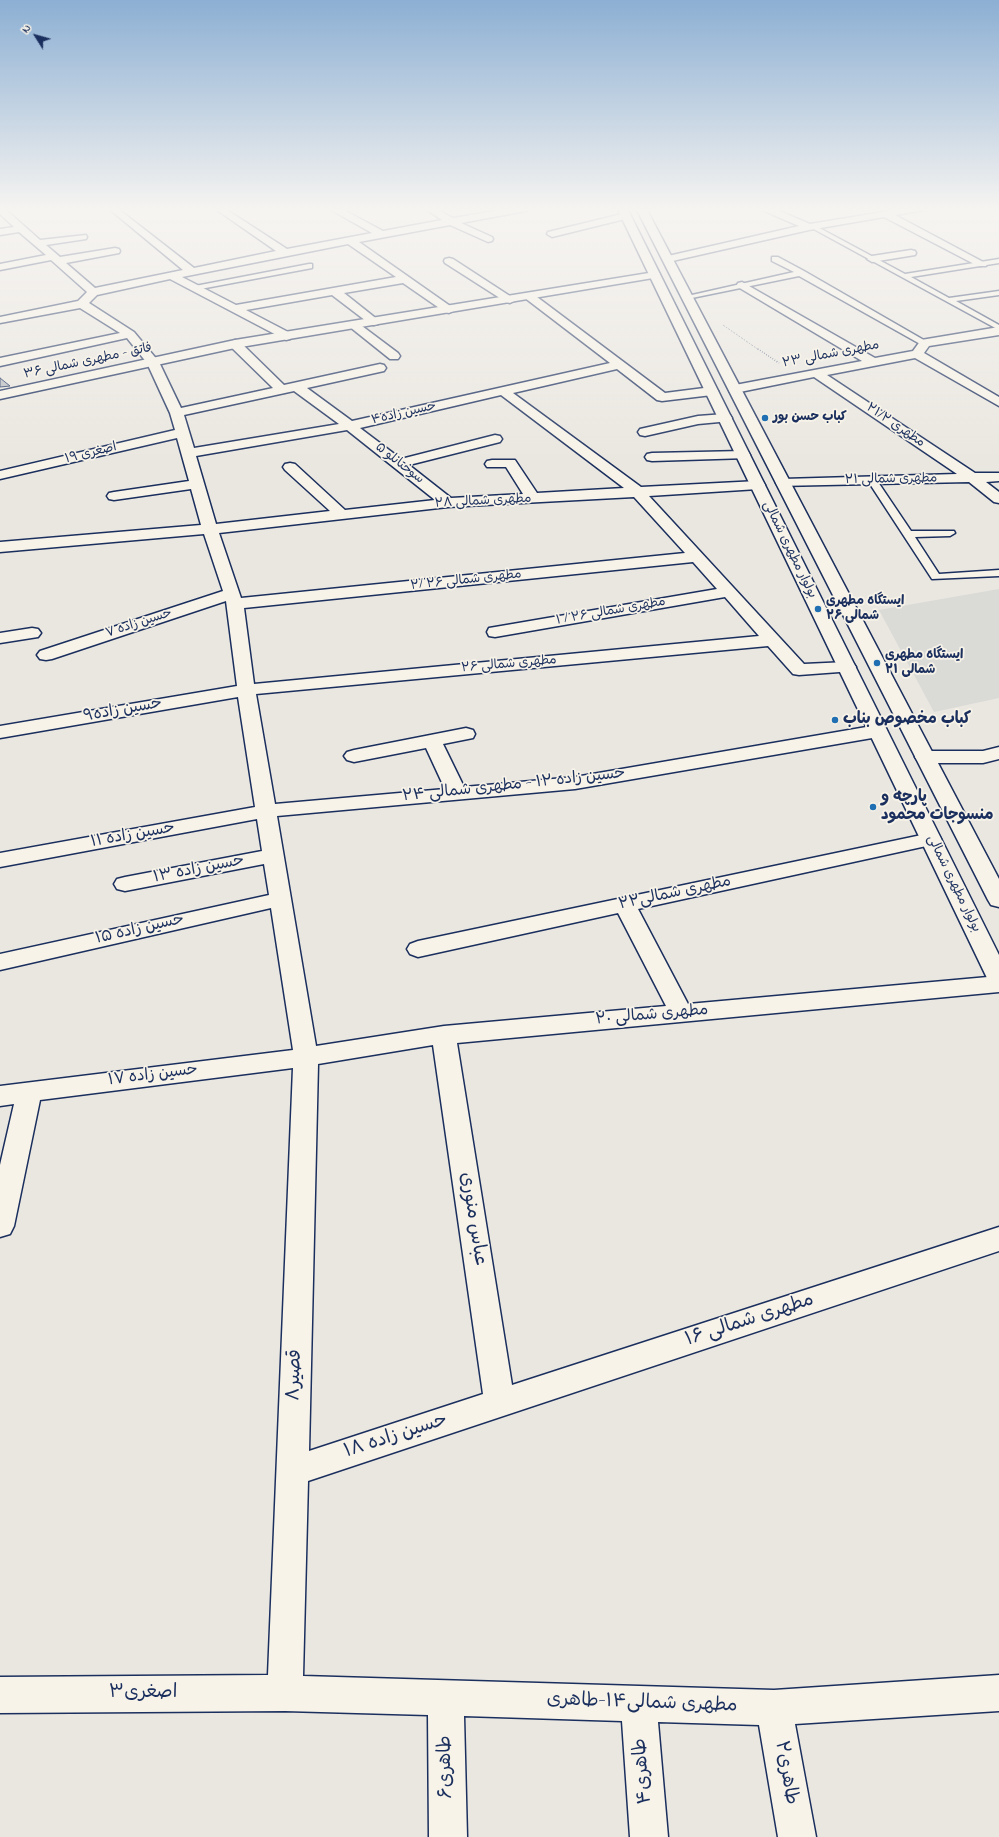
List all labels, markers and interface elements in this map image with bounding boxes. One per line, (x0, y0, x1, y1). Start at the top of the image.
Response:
north arrow (16, 16, 56, 56)
text: N (18, 21, 35, 37)
street label: مطهری شمالی ۲۳ (781, 338, 881, 372)
street label: فاتق - مطهری شمالی ۳۶ (23, 341, 153, 383)
street label: حسین زاده۴ (370, 399, 438, 429)
street label: مطهری ۲۱/۲ (863, 401, 927, 451)
place label: كباب حسن بور (773, 410, 847, 426)
marker: كباب حسن بور (760, 413, 770, 423)
street label: اصغری ۱۹ (64, 440, 118, 468)
street label: سوختانلو ۵ (371, 440, 427, 488)
street label: مطهری شمالی ۲۱ (845, 471, 937, 489)
street label: مطهری شمالی ۲۸ (434, 492, 532, 512)
street label: بولوار مطهری شمالی (759, 499, 819, 601)
street label: مطهری شمالی ۲۶ /۲ (410, 567, 522, 595)
place label: ایستگاه مطهری شمالی ۲۶ (826, 594, 904, 625)
street label: مطهری شمالی ۲۶ / ۱ (555, 595, 667, 629)
marker: ایستگاه مطهری شمالی ۲۶ (813, 604, 823, 614)
street label: حسین زاده ۷ (104, 606, 174, 642)
place label: ایستگاه مطهری شمالی ۲۱ (885, 648, 963, 679)
street label: مطهری شمالی ۲۶ (461, 653, 557, 677)
marker: ایستگاه مطهری شمالی ۲۱ (872, 658, 882, 668)
street label: حسین زاده۹ (82, 695, 164, 727)
place label: كباب مخصوص بناب (843, 710, 971, 730)
marker: كباب مخصوص بناب (830, 715, 840, 725)
street label: حسین زاده ۱۲ - مطهری شمالی ۲۴ (402, 765, 626, 807)
place label: پارچه و منسوجات محمود (881, 788, 994, 826)
marker: پارچه و منسوجات محمود (868, 802, 878, 812)
street label: حسین زاده ۱۱ (89, 819, 177, 853)
street label: بولوار مطهری شمالی (923, 833, 983, 935)
street label: حسین زاده ۱۳ (152, 852, 246, 888)
street label: مطهری شمالی۲۲ (617, 873, 733, 915)
street label: حسین زاده ۱۵ (94, 910, 186, 950)
street label: مطهری شمالی ۲۰ (595, 1002, 709, 1030)
street label: حسین زاده ۱۷ (107, 1061, 199, 1091)
street label: عباس منوری (453, 1171, 491, 1267)
street label: مطهری شمالی ۱۶ (683, 1289, 817, 1353)
street label: قصیر۸ (284, 1349, 308, 1401)
street label: حسین زاده ۱۸ (341, 1410, 451, 1464)
street label: اصغری۳ (109, 1683, 177, 1705)
street label: مطهری شمالی۱۴-طاهری (546, 1689, 738, 1719)
street label: طاهری۶ (435, 1735, 459, 1799)
street label: طاهری۴ (630, 1737, 658, 1805)
street label: طاهری۲ (768, 1739, 802, 1807)

